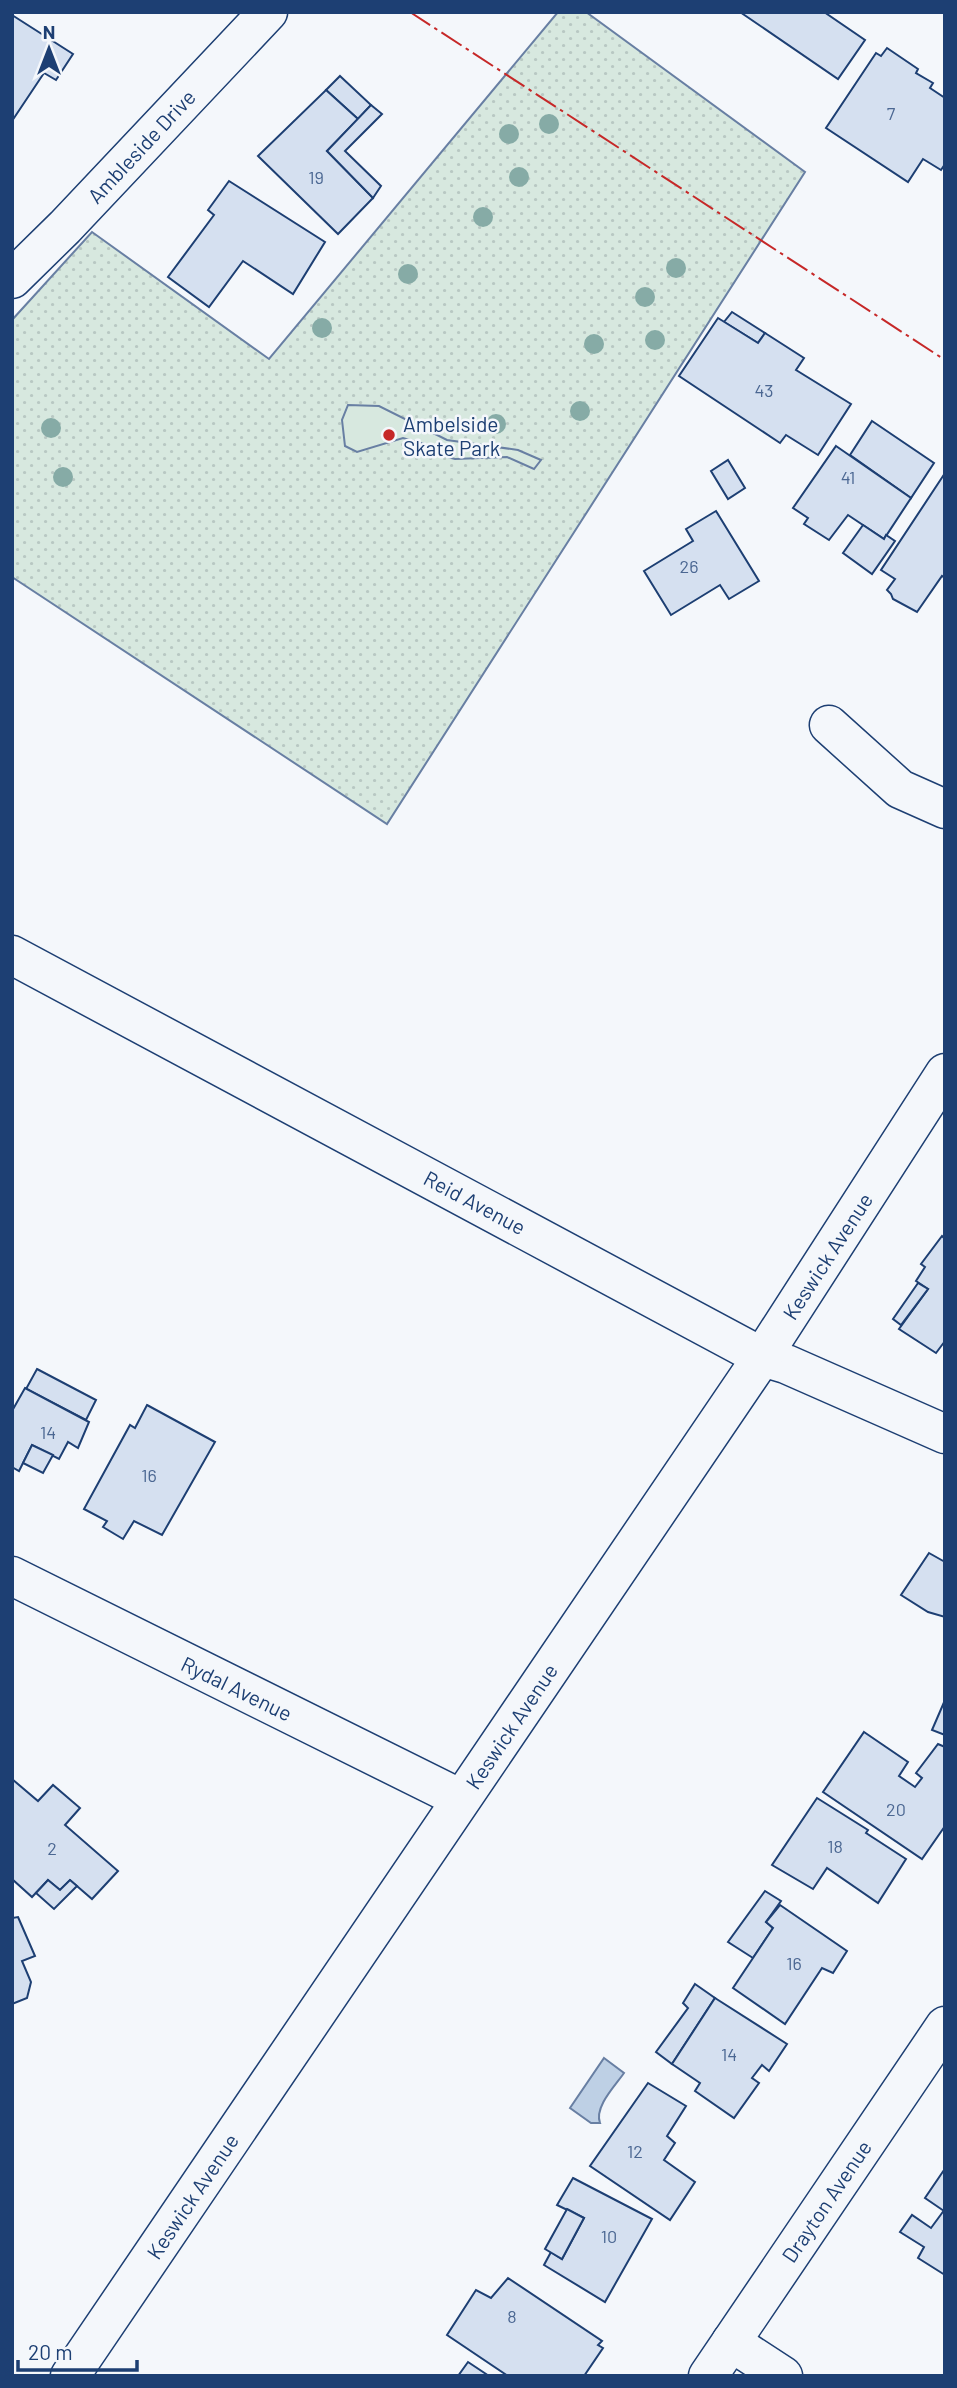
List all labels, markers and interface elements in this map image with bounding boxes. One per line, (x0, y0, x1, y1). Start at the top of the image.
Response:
north arrow (14, 14, 84, 84)
text: N (43, 20, 55, 43)
street label: Ambleside Drive (82, 84, 200, 208)
house number: 7 (887, 102, 896, 124)
house number: 19 (308, 166, 324, 188)
house number: 43 (754, 379, 774, 401)
place label: Ambelside Skate Park (403, 411, 500, 460)
marker: Ambelside Skate Park (381, 427, 397, 443)
house number: 41 (841, 466, 855, 488)
house number: 26 (680, 555, 698, 577)
street label: Reid Avenue (420, 1165, 530, 1239)
street label: Keswick Avenue (777, 1188, 877, 1324)
house number: 14 (40, 1421, 56, 1443)
house number: 16 (141, 1464, 157, 1486)
street label: Rydal Avenue (178, 1650, 296, 1726)
street label: Keswick Avenue (460, 1659, 562, 1793)
house number: 20 (886, 1798, 906, 1820)
house number: 18 (827, 1835, 843, 1857)
house number: 2 (47, 1837, 57, 1859)
house number: 16 (786, 1952, 802, 1974)
house number: 14 (721, 2043, 737, 2065)
street label: Keswick Avenue (141, 2129, 243, 2263)
street label: Drayton Avenue (776, 2135, 876, 2267)
house number: 12 (627, 2140, 643, 2162)
house number: 10 (601, 2225, 617, 2247)
house number: 8 (507, 2305, 517, 2327)
scale bar (18, 2328, 136, 2372)
text: 20 m (28, 2339, 73, 2364)

